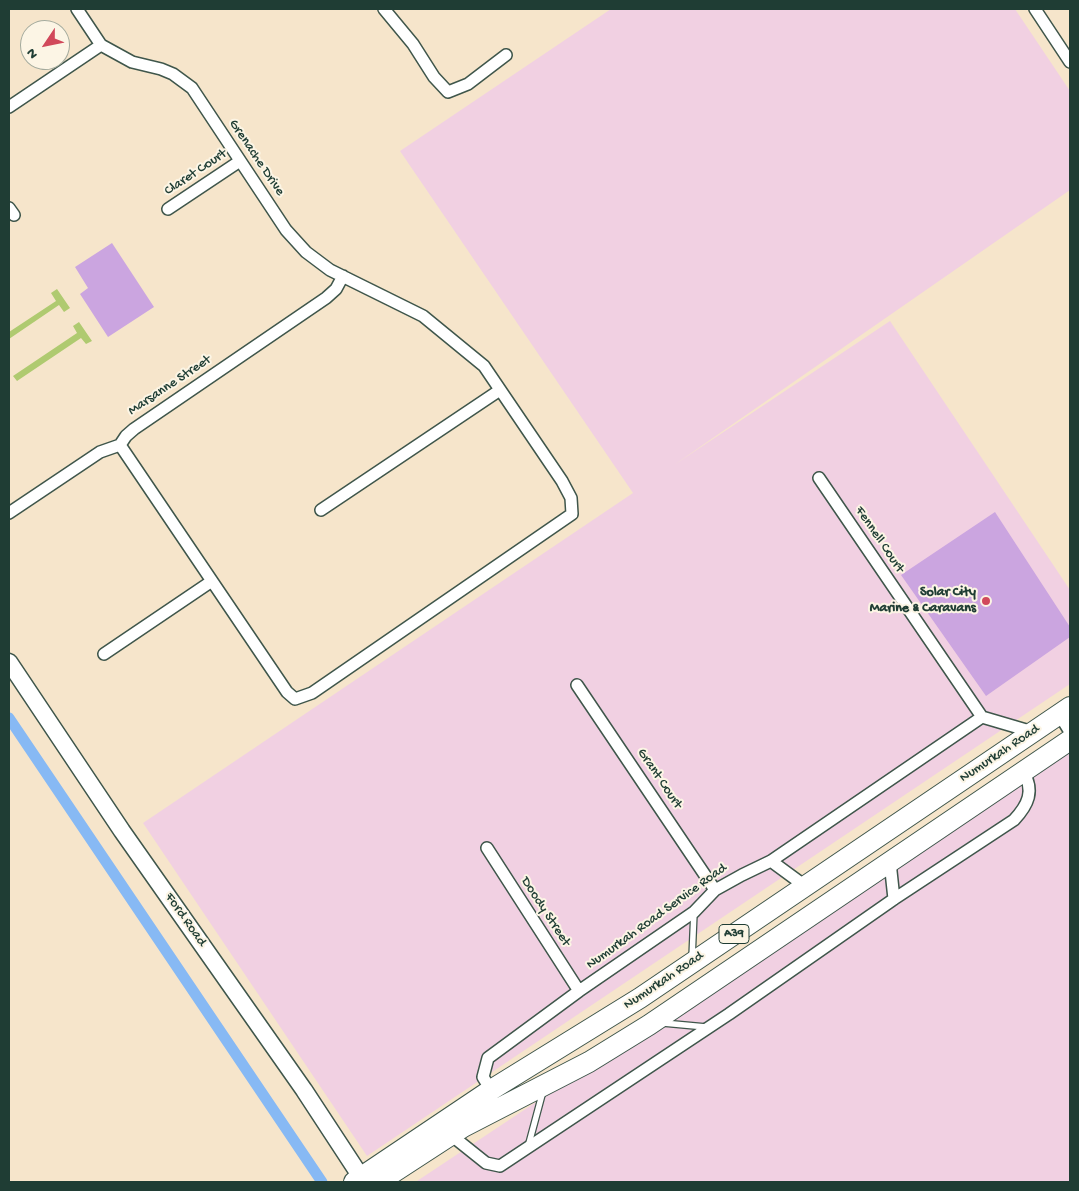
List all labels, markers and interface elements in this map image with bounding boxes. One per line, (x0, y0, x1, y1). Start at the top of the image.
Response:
north arrow (20, 20, 70, 70)
text: N (23, 45, 43, 62)
street label: Grenache Drive (224, 117, 288, 199)
street label: Claret Court (162, 146, 230, 200)
street label: Marsanne Street (125, 352, 215, 420)
street label: Fennell Court (851, 504, 907, 576)
place label: Solar City Marine & Caravans (870, 585, 976, 618)
marker: Solar City Marine & Caravans (980, 595, 992, 607)
street label: Numurkah Road (957, 721, 1043, 787)
street label: Grant Court (633, 746, 685, 812)
street label: Numurkah Road Service Road (583, 860, 731, 974)
street label: Doody Street (516, 874, 574, 950)
street label: Ford Road (160, 890, 210, 950)
road number: A39 (719, 924, 749, 944)
street label: Numurkah Road (621, 948, 707, 1014)

